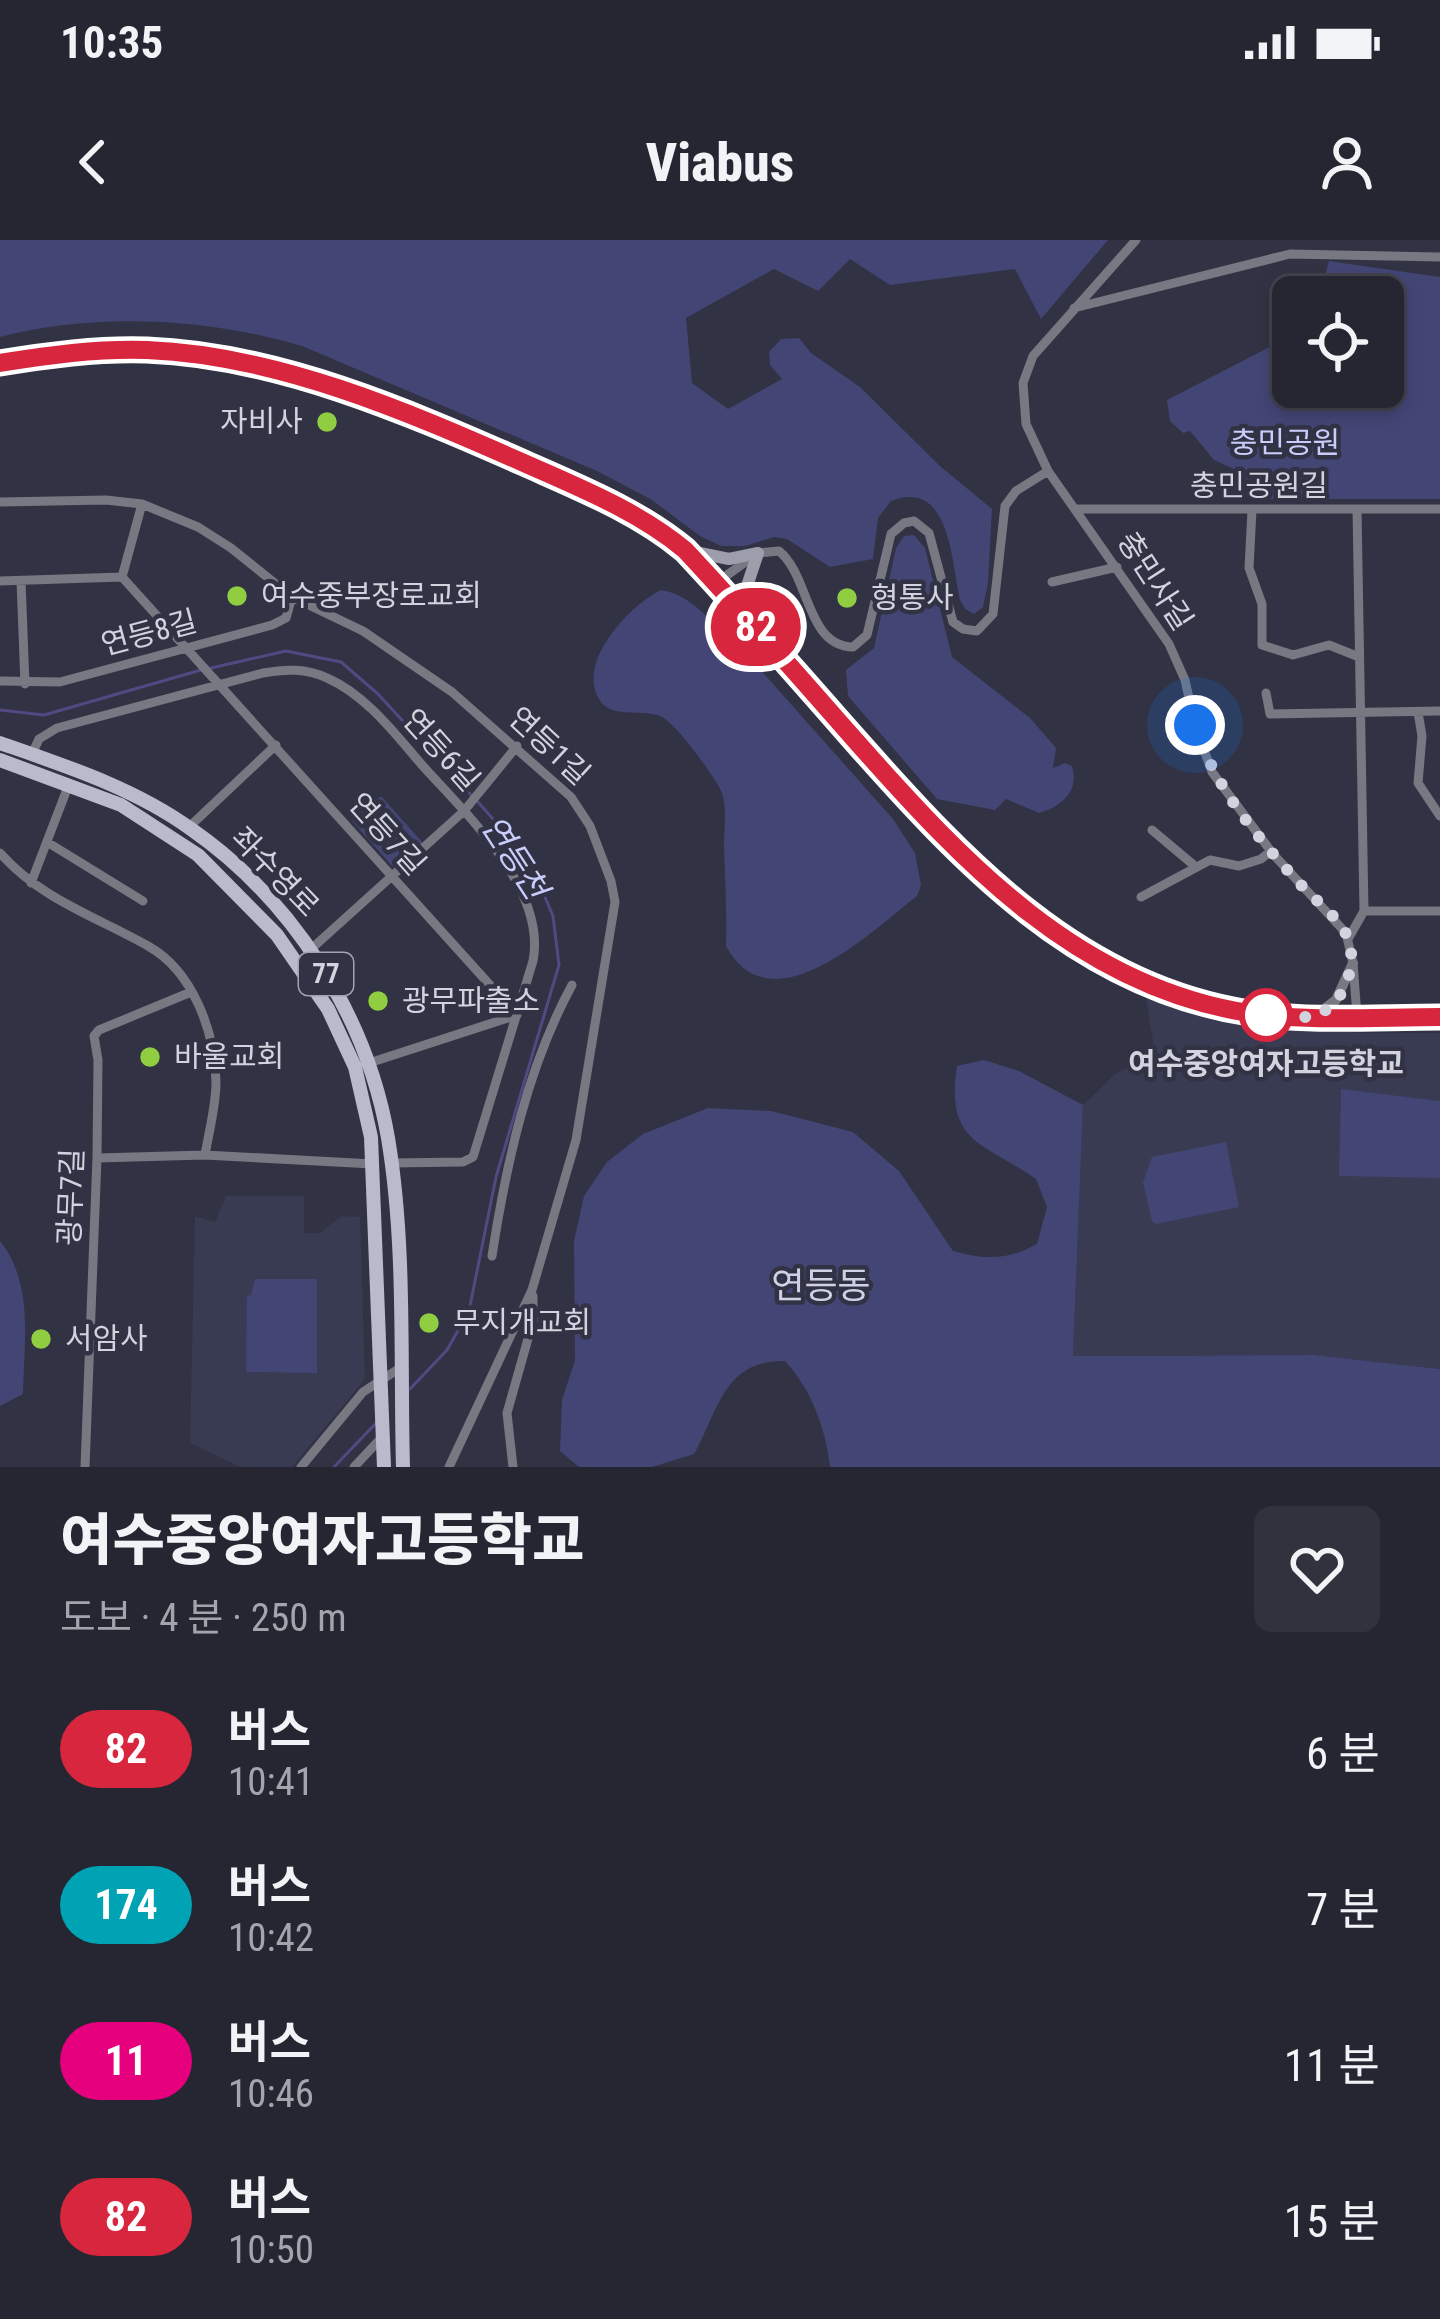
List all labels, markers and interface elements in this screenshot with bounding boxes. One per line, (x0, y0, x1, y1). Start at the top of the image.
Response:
text: 10:35 (60, 16, 163, 69)
icon: back (60, 129, 126, 195)
icon: person (1314, 129, 1380, 195)
text: Viabus (646, 131, 794, 194)
map controls (1272, 276, 1404, 408)
button: locate (1272, 276, 1404, 408)
place label: 자비사 (220, 404, 303, 439)
marker: 자비사 (314, 409, 340, 435)
park label: 충민공원 (1230, 425, 1340, 460)
street label: 충민공원길 (1190, 468, 1328, 503)
street label: 충민사길 (1111, 525, 1200, 637)
place label: 여수중부장로교회 (261, 578, 482, 613)
place label: 형통사 (871, 580, 954, 615)
marker: 여수중부장로교회 (224, 583, 250, 609)
marker: 형통사 (834, 585, 860, 611)
line badge: 82 (702, 588, 810, 666)
text: 82 (735, 602, 777, 651)
street label: 연등8길 (97, 603, 201, 662)
your location (1165, 695, 1225, 755)
street label: 연등1길 (502, 700, 597, 792)
street label: 연등6길 (396, 702, 487, 798)
street label: 연등7길 (342, 786, 433, 882)
water label: 연등천 (473, 808, 558, 909)
street label: 좌수영로 (224, 820, 326, 924)
road number: 77 (299, 953, 353, 995)
place label: 광무파출소 (402, 983, 540, 1018)
marker: 광무파출소 (365, 988, 391, 1014)
marker: 여수중앙여자고등학교 (1241, 990, 1291, 1040)
place label: 바울교회 (174, 1039, 284, 1074)
marker: 바울교회 (137, 1044, 163, 1070)
place label: 여수중앙여자고등학교 (1128, 1046, 1404, 1081)
street label: 광무7길 (51, 1148, 90, 1246)
district label: 연등동 (771, 1265, 871, 1307)
place label: 무지개교회 (453, 1305, 591, 1340)
marker: 무지개교회 (416, 1310, 442, 1336)
place label: 서암사 (65, 1321, 148, 1356)
marker: 서암사 (28, 1326, 54, 1352)
button: heart (1254, 1506, 1380, 1632)
text: 여수중앙여자고등학교 (60, 1507, 584, 1574)
text: 도보 · 4 분 · 250 m (60, 1595, 347, 1641)
text: 버스 (228, 1704, 311, 1757)
text: 82 (105, 1724, 147, 1773)
text: 6 분 (1306, 1727, 1380, 1780)
text: 10:41 (228, 1759, 314, 1805)
text: 버스 (228, 1860, 311, 1913)
text: 174 (94, 1880, 158, 1929)
text: 7 분 (1306, 1883, 1380, 1936)
text: 10:42 (228, 1915, 314, 1961)
text: 버스 (228, 2016, 311, 2069)
text: 11 (105, 2036, 147, 2085)
text: 11 분 (1284, 2039, 1380, 2092)
text: 10:46 (228, 2071, 314, 2117)
text: 버스 (228, 2172, 311, 2225)
text: 82 (105, 2192, 147, 2241)
text: 15 분 (1284, 2195, 1380, 2248)
text: 10:50 (228, 2227, 314, 2273)

